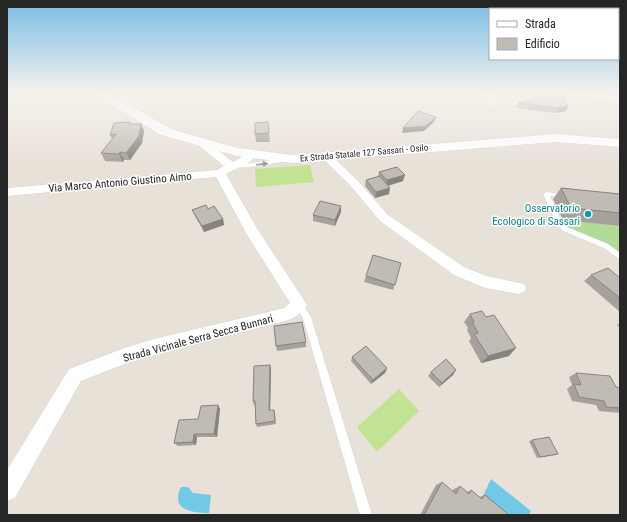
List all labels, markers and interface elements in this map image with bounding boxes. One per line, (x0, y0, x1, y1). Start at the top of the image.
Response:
legend (489, 8, 619, 60)
text: Strada (525, 17, 556, 31)
text: Edificio (525, 37, 560, 51)
street label: Ex Strada Statale 127 Sassari - Osilo (299, 142, 429, 164)
one-way arrow (256, 161, 268, 167)
street label: Via Marco Antonio Giustino Aimo (48, 170, 193, 195)
place label: Osservatorio Ecologico di Sassari (492, 202, 580, 228)
marker: Osservatorio Ecologico di Sassari (583, 209, 593, 219)
street label: Strada Vicinale Serra Secca Bunnari (122, 312, 275, 365)

